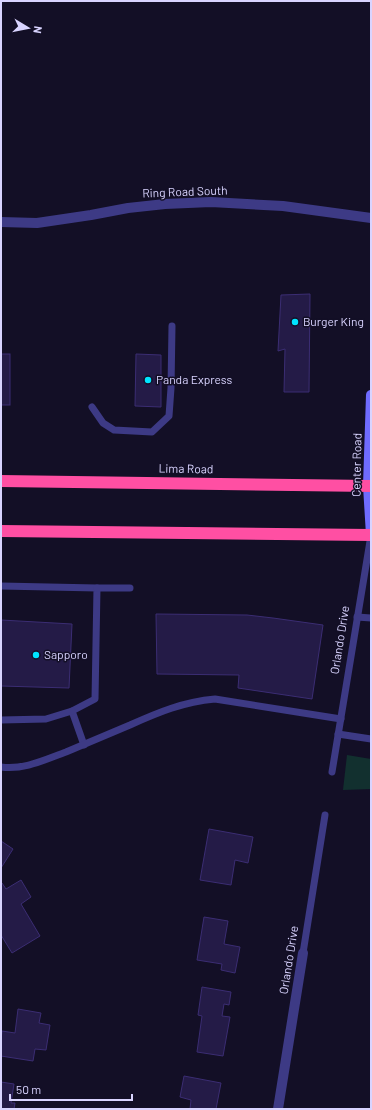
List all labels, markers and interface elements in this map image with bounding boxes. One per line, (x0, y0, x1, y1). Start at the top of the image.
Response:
north arrow (8, 8, 48, 48)
text: N (31, 25, 45, 35)
street label: Ring Road South (142, 183, 228, 199)
place label: Burger King (303, 314, 364, 328)
marker: Burger King (290, 317, 300, 327)
place label: Panda Express (156, 372, 232, 386)
marker: Panda Express (143, 375, 153, 385)
street label: Center Road (348, 433, 364, 497)
street label: Lima Road (158, 461, 214, 475)
street label: Orlando Drive (327, 605, 351, 675)
place label: Sapporo (44, 647, 88, 661)
marker: Sapporo (31, 650, 41, 660)
street label: Orlando Drive (276, 925, 300, 995)
scale bar (10, 1076, 132, 1102)
text: 50 m (16, 1082, 41, 1096)

